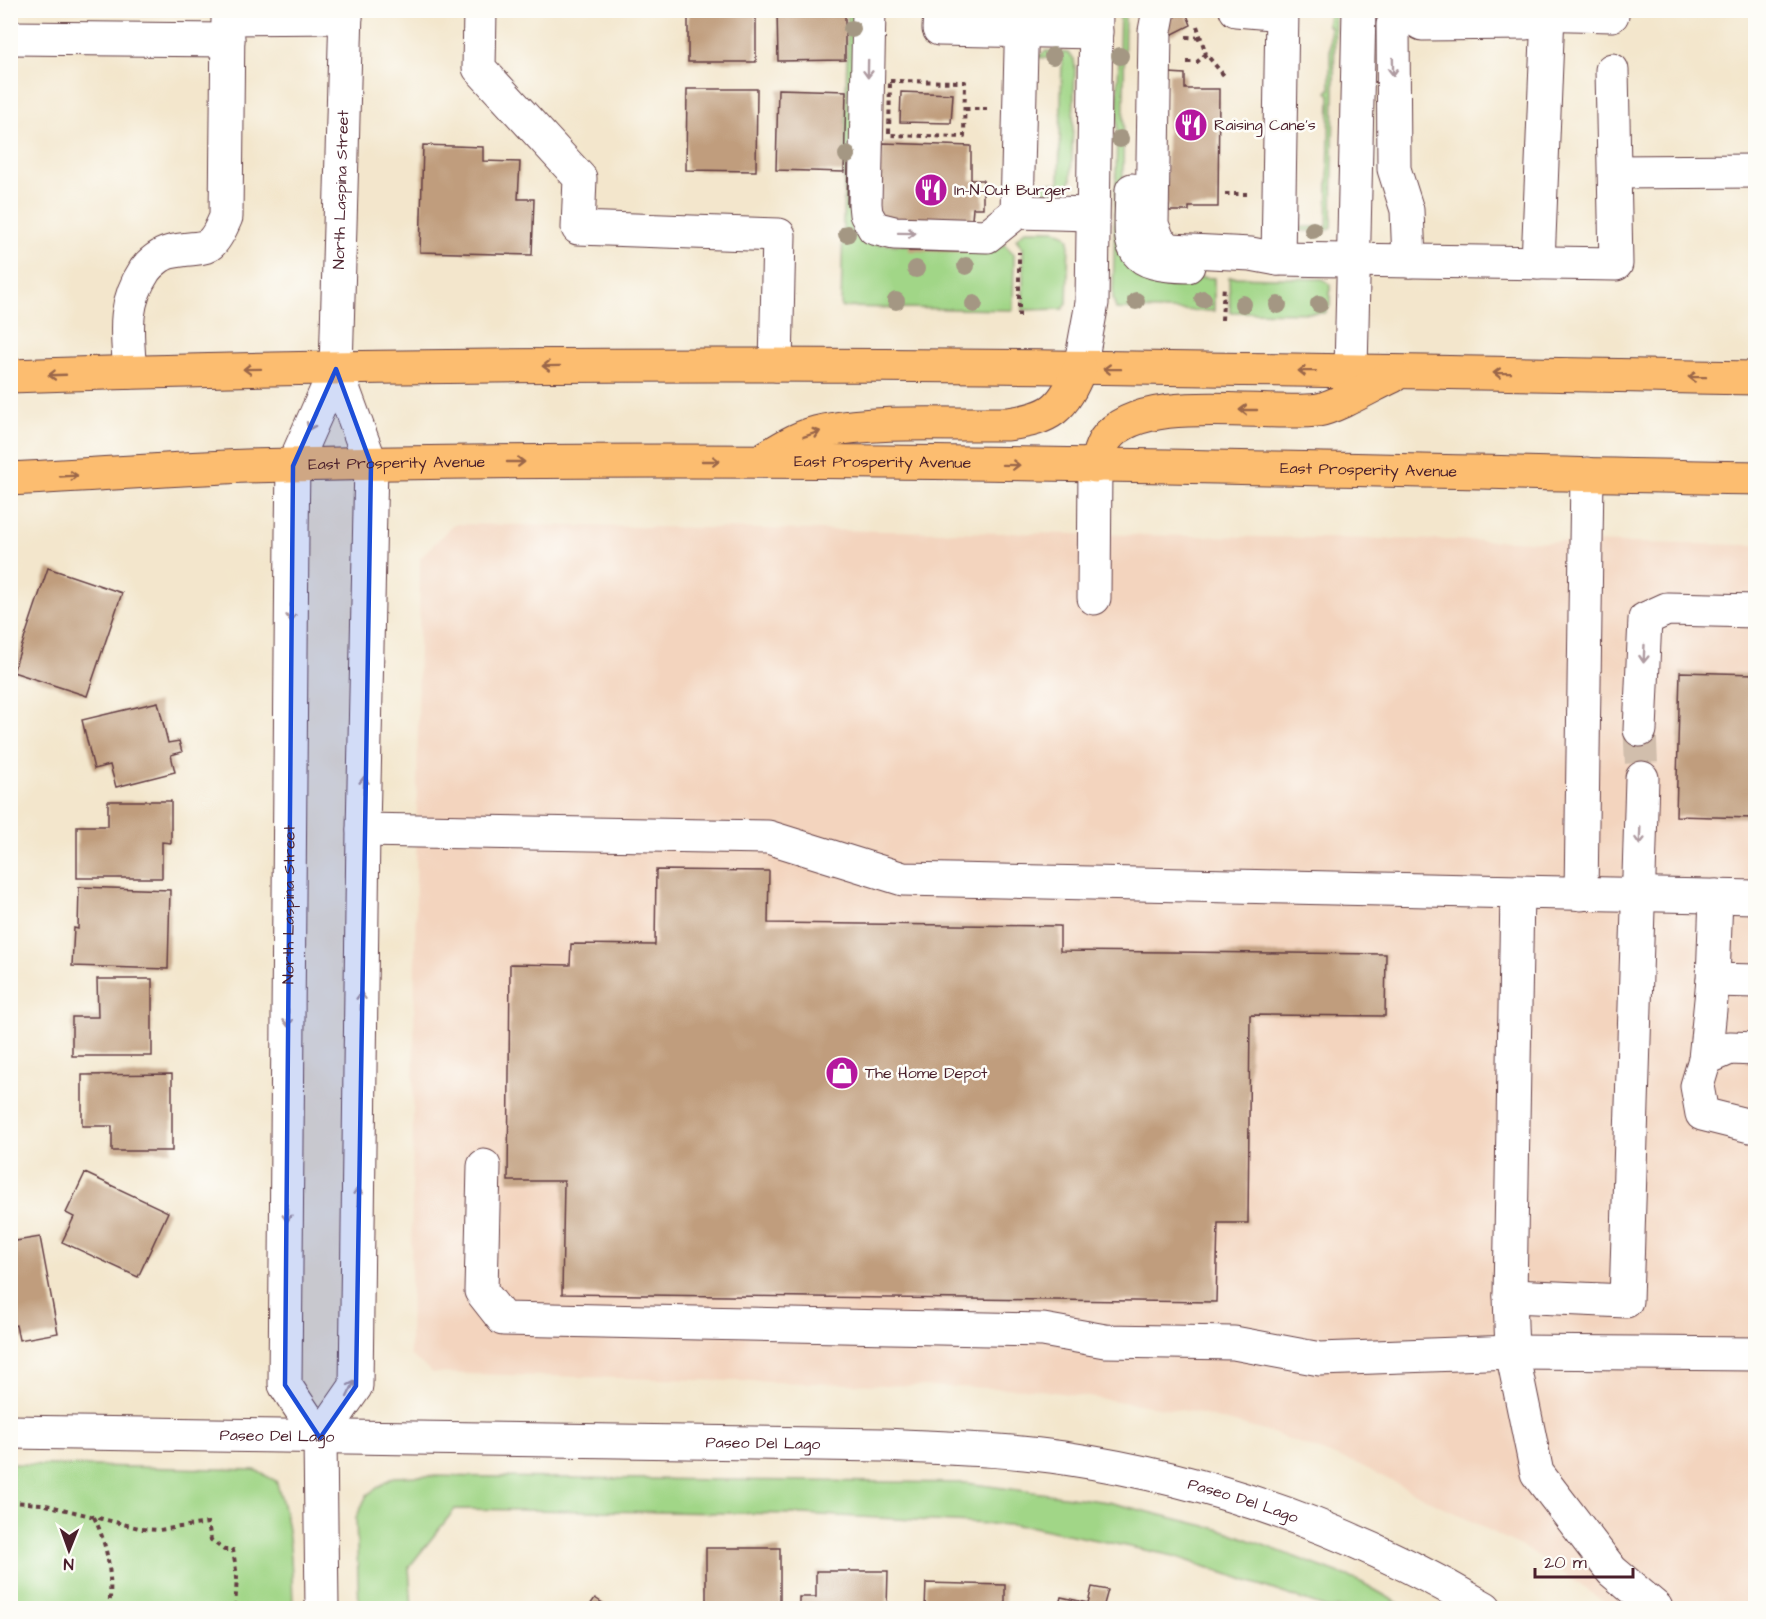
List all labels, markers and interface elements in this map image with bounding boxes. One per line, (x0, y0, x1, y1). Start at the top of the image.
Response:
one-way arrow (1388, 57, 1399, 77)
one-way arrow (862, 58, 874, 78)
restaurant icon: Raising Cane's (1173, 107, 1209, 143)
street label: North Laspina Street (328, 109, 354, 270)
place label: Raising Cane's (1214, 114, 1316, 137)
restaurant icon: In-N-Out Burger (913, 172, 949, 208)
place label: In-N-Out Burger (954, 179, 1070, 202)
one-way arrow (896, 228, 916, 239)
one-way arrow (542, 360, 562, 371)
one-way arrow (1103, 363, 1123, 375)
one-way arrow (242, 364, 262, 375)
one-way arrow (1298, 365, 1318, 377)
one-way arrow (1493, 367, 1513, 379)
one-way arrow (47, 369, 67, 380)
one-way arrow (1688, 371, 1708, 382)
one-way arrow (1239, 404, 1259, 416)
one-way arrow (306, 413, 318, 431)
one-way arrow (802, 428, 821, 439)
street label: East Prosperity Avenue (794, 450, 972, 474)
street label: East Prosperity Avenue (308, 451, 486, 476)
one-way arrow (700, 455, 720, 467)
one-way arrow (505, 456, 525, 468)
street label: East Prosperity Avenue (1280, 457, 1458, 483)
one-way arrow (1000, 459, 1020, 471)
one-way arrow (58, 471, 78, 482)
one-way arrow (286, 603, 297, 623)
one-way arrow (1638, 643, 1649, 663)
one-way arrow (358, 775, 370, 795)
street label: North Laspina Street (277, 824, 301, 984)
one-way arrow (1634, 826, 1645, 846)
one-way arrow (355, 991, 367, 1011)
one-way arrow (282, 1008, 294, 1028)
shop icon: The Home Depot (824, 1055, 860, 1091)
place label: The Home Depot (865, 1062, 988, 1084)
one-way arrow (352, 1186, 364, 1206)
one-way arrow (281, 1203, 293, 1223)
one-way arrow (346, 1380, 358, 1398)
street label: Paseo Del Lago (219, 1424, 335, 1449)
street label: Paseo Del Lago (705, 1431, 821, 1456)
street label: Paseo Del Lago (1185, 1473, 1302, 1529)
north arrow (39, 1520, 99, 1580)
scale bar (1535, 1541, 1632, 1579)
text: 20 m (1544, 1550, 1587, 1575)
text: N (64, 1553, 74, 1575)

